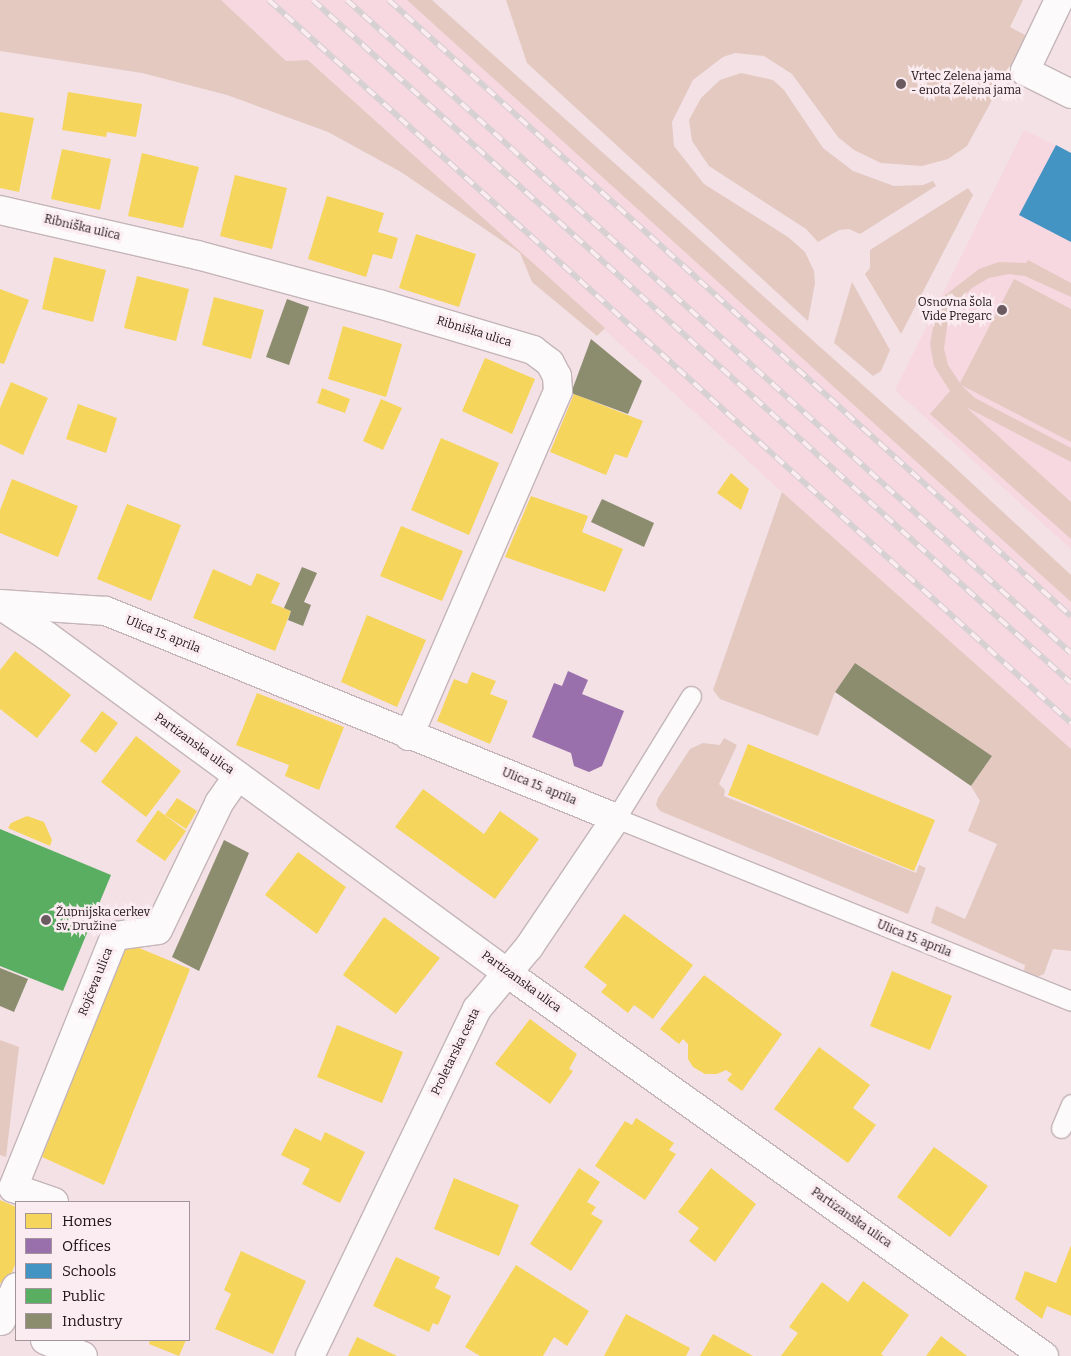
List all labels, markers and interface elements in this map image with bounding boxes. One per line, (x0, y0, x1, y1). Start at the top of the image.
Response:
place label: Vrtec Zelena jama - enota Zelena jama (911, 70, 1021, 98)
marker: Vrtec Zelena jama - enota Zelena jama (895, 78, 907, 90)
street label: Ribniška ulica (43, 212, 121, 244)
place label: Osnovna šola Vide Pregarc (918, 296, 992, 324)
marker: Osnovna šola Vide Pregarc (996, 304, 1008, 316)
street label: Ribniška ulica (435, 314, 513, 350)
street label: Ulica 15. aprila (124, 613, 202, 657)
street label: Partizanska ulica (151, 710, 237, 778)
street label: Ulica 15. aprila (500, 765, 578, 809)
place label: Župnijska cerkev sv. Družine (56, 906, 150, 934)
marker: Župnijska cerkev sv. Družine (40, 914, 52, 926)
street label: Ulica 15. aprila (875, 917, 953, 961)
street label: Rojčeva ulica (76, 946, 116, 1018)
street label: Partizanska ulica (478, 948, 564, 1016)
street label: Proletarska cesta (429, 1006, 483, 1098)
street label: Partizanska ulica (808, 1185, 894, 1251)
legend (15, 1201, 190, 1341)
text: Homes (62, 1212, 112, 1230)
text: Offices (62, 1237, 111, 1255)
text: Schools (62, 1262, 116, 1280)
text: Public (62, 1287, 105, 1305)
text: Industry (62, 1312, 122, 1330)

